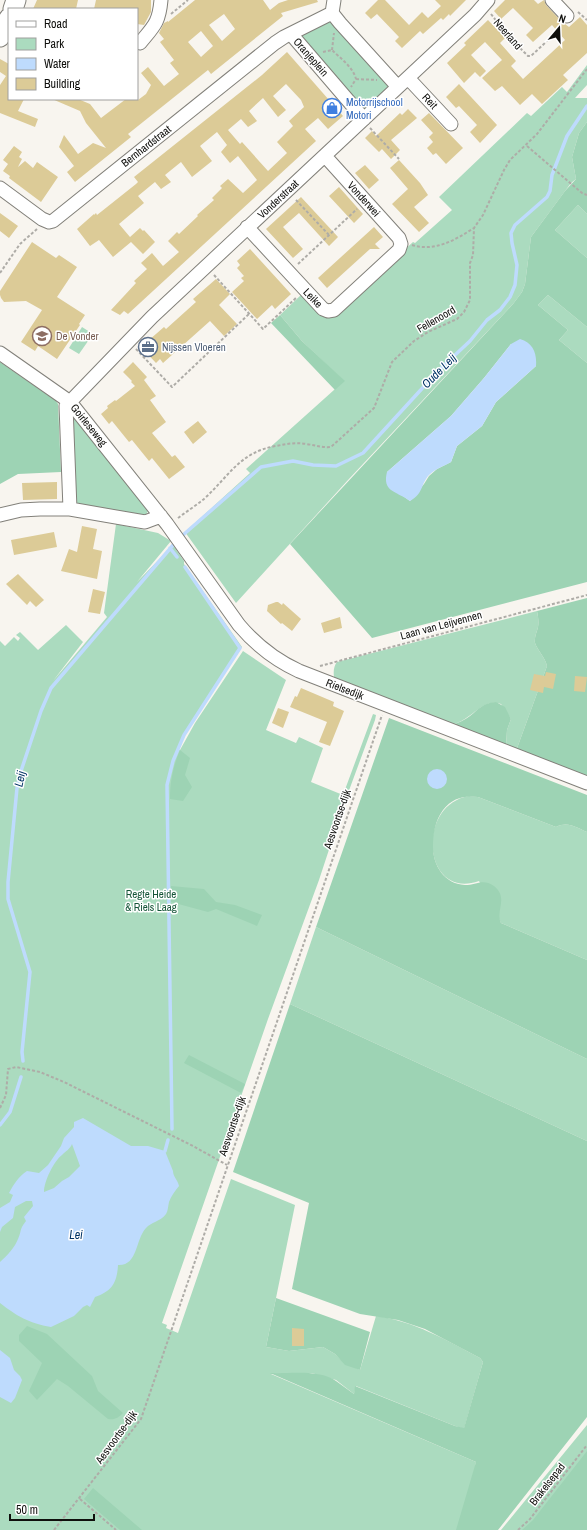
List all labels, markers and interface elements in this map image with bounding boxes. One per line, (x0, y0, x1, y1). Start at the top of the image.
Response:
legend (8, 8, 138, 100)
north arrow (539, 8, 579, 48)
text: N (557, 11, 568, 26)
text: Road (44, 16, 68, 32)
street label: Neerland (491, 16, 525, 52)
street label: Oranjeplein (290, 35, 332, 79)
text: Park (44, 36, 64, 52)
text: Water (44, 56, 71, 72)
text: Building (44, 76, 81, 92)
street label: Reit (419, 90, 441, 112)
place label: Motorrijschool Motori (346, 95, 403, 122)
shop icon: Motorrijschool Motori (321, 97, 343, 119)
street label: Bernhardstraat (118, 122, 174, 170)
street label: Vonderstraat (255, 176, 302, 222)
street label: Vonderwei (345, 178, 383, 220)
street label: Leike (300, 285, 326, 311)
street label: Fellenoord (414, 302, 458, 336)
school or university icon: De Vonder (31, 325, 53, 347)
place label: De Vonder (56, 329, 99, 343)
office icon: Nijssen Vloeren (137, 336, 159, 358)
place label: Nijssen Vloeren (162, 340, 226, 354)
water label: Oude Leij (418, 350, 460, 392)
street label: Goirleseweg (68, 401, 110, 449)
street label: Laan van Leijvennen (399, 607, 483, 643)
street label: Rielsedijk (324, 675, 366, 703)
water label: Leij (11, 769, 30, 788)
street label: Aesvoortse-dijk (320, 787, 354, 852)
park label: Regte Heide & Riels Laag (125, 887, 177, 914)
street label: Aesvoortse-dijk (215, 1094, 249, 1159)
water label: Lei (69, 1227, 83, 1243)
street label: Aesvoortse-dijk (91, 1407, 140, 1467)
street label: Brakelsepad (526, 1460, 568, 1508)
scale bar (10, 1496, 94, 1522)
text: 50 m (16, 1502, 38, 1518)

